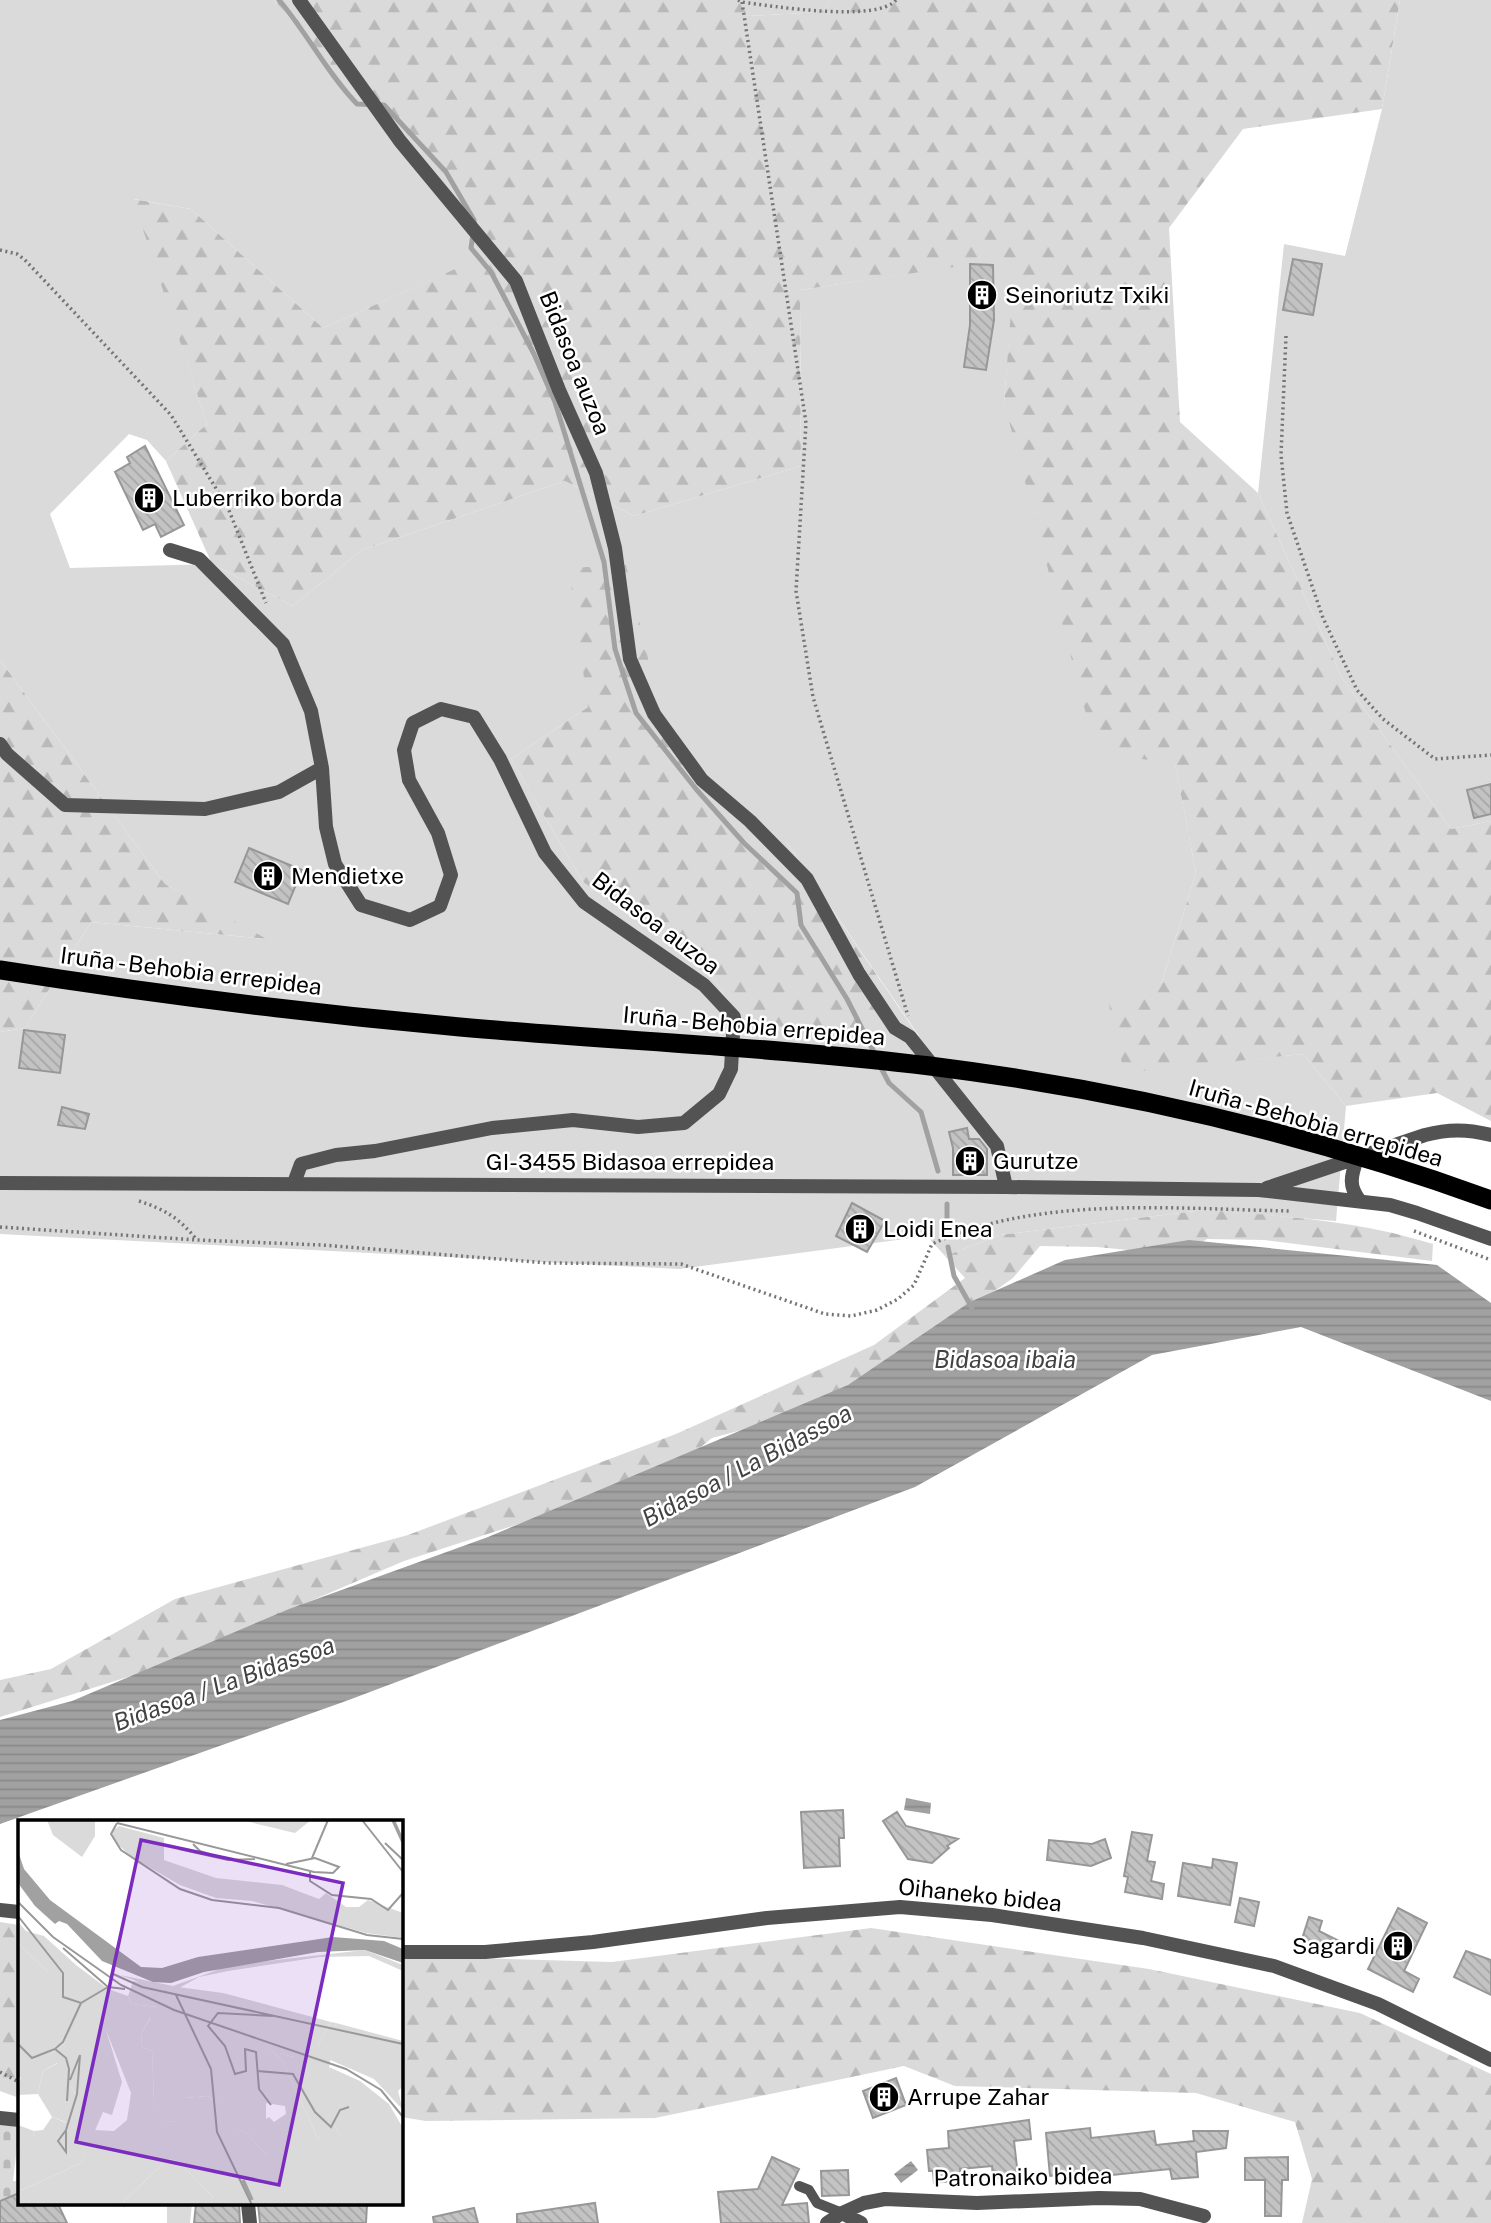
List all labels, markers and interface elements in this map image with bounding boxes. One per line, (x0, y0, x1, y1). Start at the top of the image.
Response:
building icon: Seinoriutz Txiki (965, 278, 999, 312)
place label: Seinoriutz Txiki (1005, 281, 1169, 308)
street label: Bidasoa auzoa (534, 287, 617, 439)
building icon: Luberriko borda (132, 481, 166, 515)
place label: Luberriko borda (172, 484, 342, 511)
building icon: Mendietxe (251, 859, 285, 893)
place label: Mendietxe (291, 862, 404, 889)
street label: Bidasoa auzoa (587, 866, 725, 979)
street label: Iruña - Behobia errepidea (59, 941, 323, 1000)
street label: Iruña - Behobia errepidea (622, 1001, 886, 1050)
street label: Iruña - Behobia errepidea (1186, 1073, 1446, 1172)
building icon: Gurutze (953, 1144, 987, 1178)
place label: Gurutze (993, 1147, 1079, 1174)
street label: GI-3455 Bidasoa errepidea (486, 1148, 774, 1175)
building icon: Loidi Enea (843, 1212, 877, 1246)
place label: Loidi Enea (883, 1215, 993, 1242)
water label: Bidasoa ibaia (934, 1345, 1076, 1373)
water label: Bidasoa / La Bidassoa (637, 1398, 856, 1532)
water label: Bidasoa / La Bidassoa (109, 1630, 338, 1736)
inset map (18, 1820, 402, 2206)
street label: Oihaneko bidea (897, 1872, 1063, 1917)
building icon: Sagardi (1381, 1929, 1415, 1963)
place label: Sagardi (1292, 1932, 1375, 1959)
building icon: Arrupe Zahar (867, 2080, 901, 2114)
place label: Arrupe Zahar (907, 2083, 1049, 2110)
street label: Patronaiko bidea (933, 2161, 1113, 2192)

